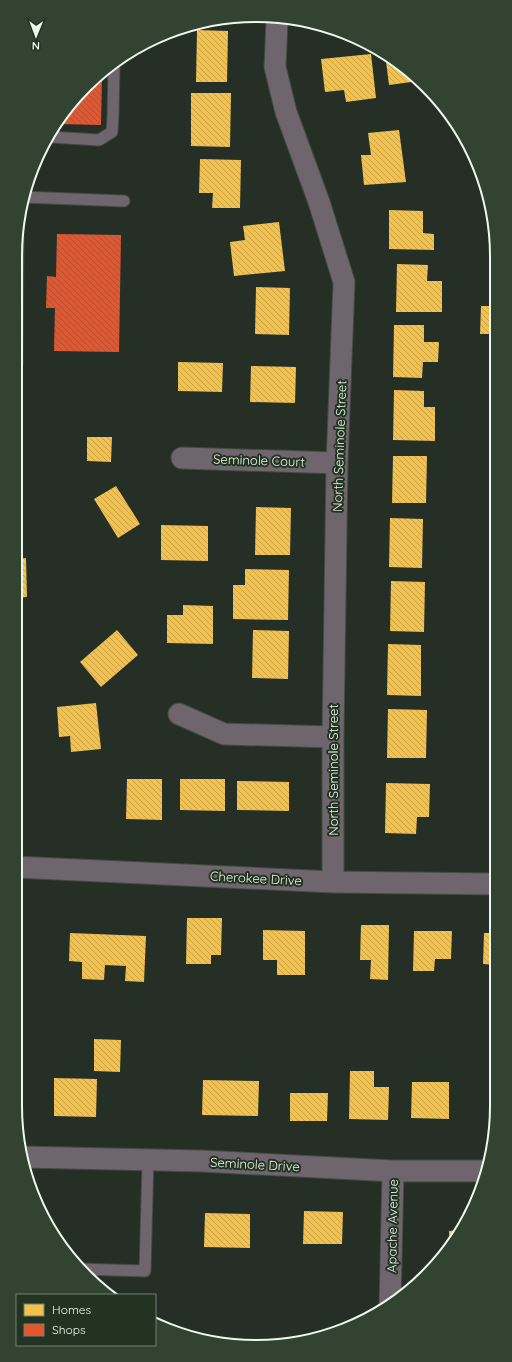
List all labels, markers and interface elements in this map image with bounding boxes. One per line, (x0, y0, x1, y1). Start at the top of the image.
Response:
north arrow (16, 16, 56, 56)
text: N (32, 39, 40, 53)
street label: North Seminole Street (329, 380, 349, 512)
street label: Seminole Court (213, 450, 305, 470)
street label: North Seminole Street (325, 704, 341, 836)
street label: Cherokee Drive (210, 868, 302, 888)
street label: Seminole Drive (210, 1154, 300, 1174)
street label: Apache Avenue (383, 1179, 401, 1273)
legend (16, 1294, 156, 1346)
text: Homes (52, 1302, 92, 1317)
text: Shops (52, 1322, 86, 1337)

